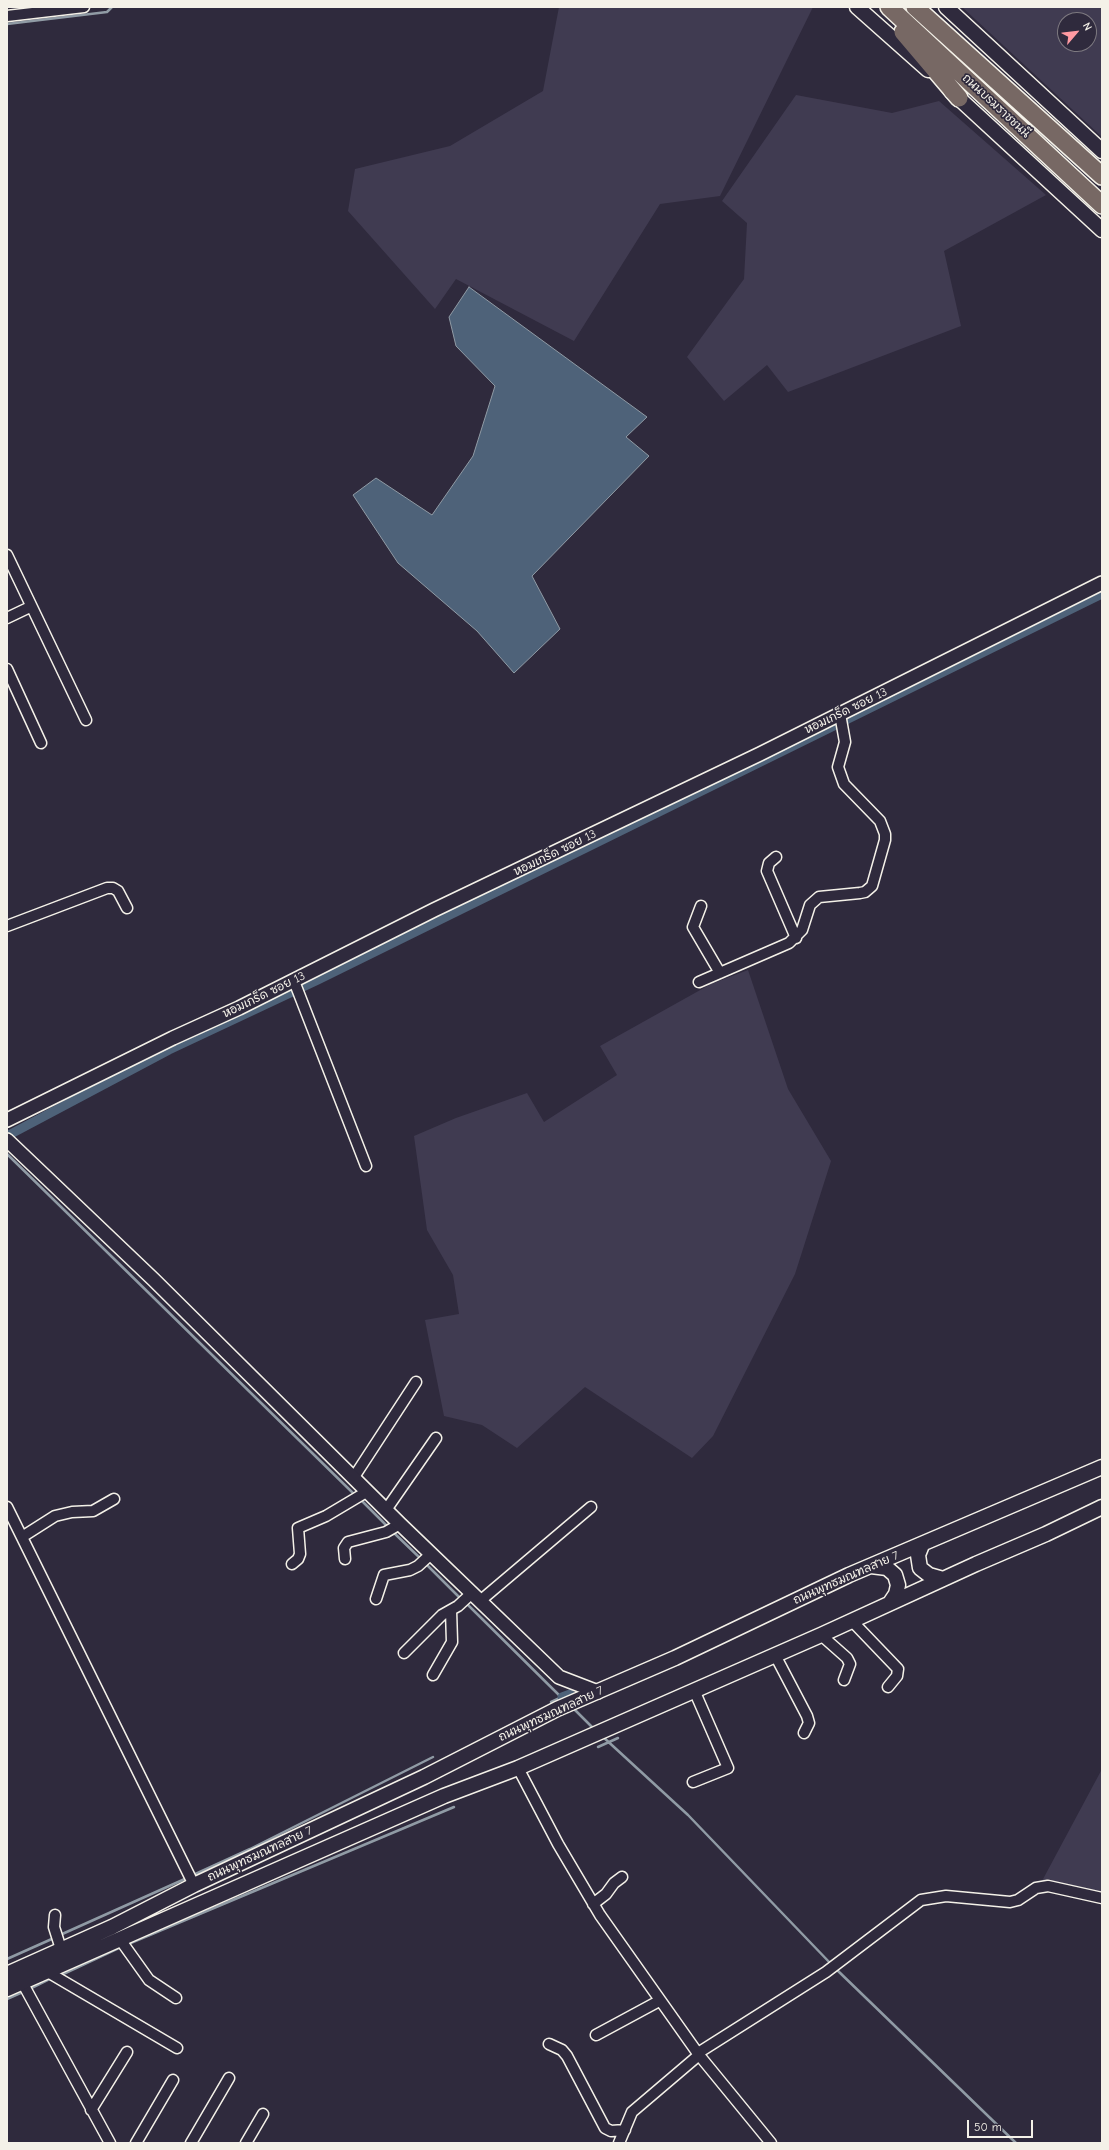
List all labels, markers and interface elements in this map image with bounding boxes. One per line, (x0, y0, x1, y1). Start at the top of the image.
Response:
north arrow (1057, 12, 1097, 52)
text: N (1080, 20, 1095, 33)
street label: ถนนบรมราชชนนี (959, 71, 1033, 141)
street label: หอมเกร็ด ซอย 13 (802, 685, 890, 737)
street label: หอมเกร็ด ซอย 13 (511, 827, 599, 879)
street label: หอมเกร็ด ซอย 13 (220, 969, 308, 1021)
street label: ถนนพุทธมณฑลสาย 7 (791, 1548, 901, 1608)
street label: ถนนพุทธมณฑลสาย 7 (496, 1683, 606, 1745)
street label: ถนนพุทธมณฑลสาย 7 (205, 1823, 315, 1885)
scale bar (969, 2112, 1035, 2138)
text: 50 m (974, 2120, 1002, 2134)

